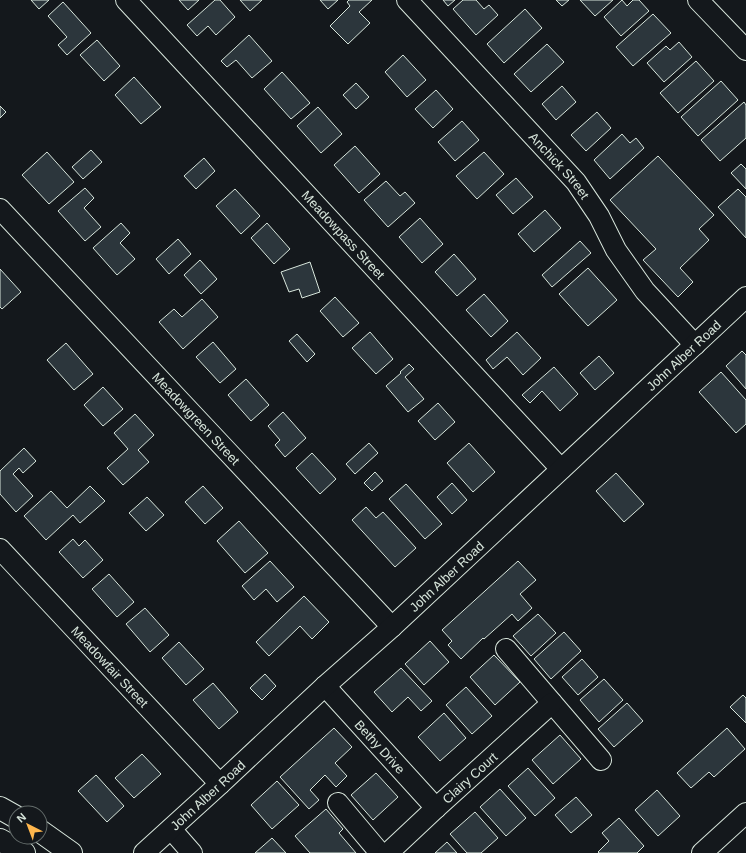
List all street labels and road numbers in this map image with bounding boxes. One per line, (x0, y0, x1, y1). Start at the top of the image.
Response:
street label: Anchick Street (526, 129, 592, 202)
street label: Meadowpass Street (299, 188, 388, 282)
street label: John Alber Road (643, 317, 724, 394)
street label: Meadowgreen Street (149, 369, 243, 468)
street label: John Alber Road (406, 538, 487, 615)
street label: Meadowfair Street (68, 623, 151, 711)
street label: Bethy Drive (352, 717, 408, 777)
street label: Clairy Court (439, 749, 501, 807)
street label: John Alber Road (167, 757, 248, 833)

